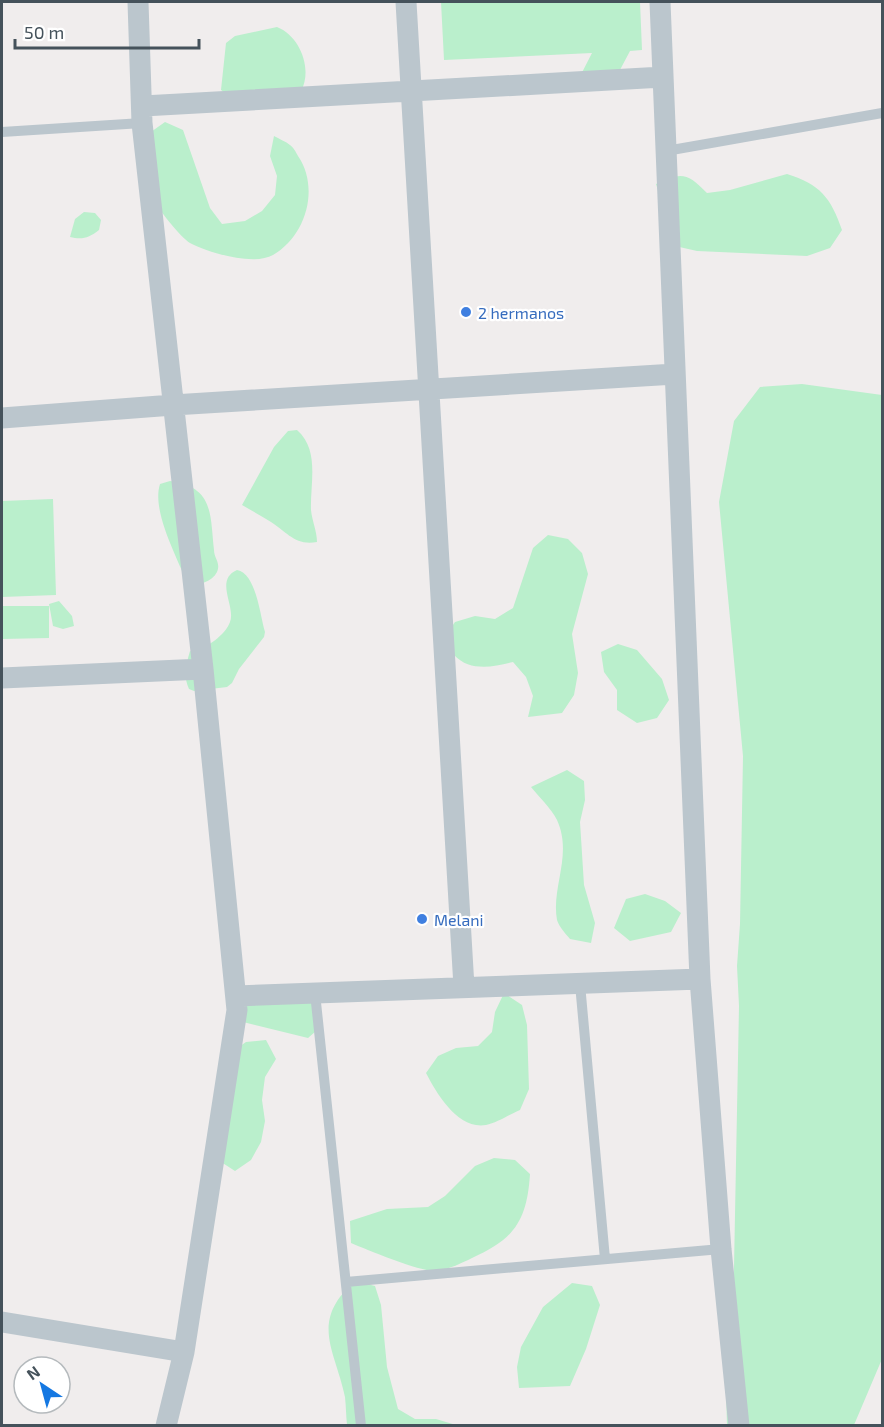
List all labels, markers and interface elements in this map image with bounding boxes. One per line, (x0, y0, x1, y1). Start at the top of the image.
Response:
scale bar (15, 12, 200, 50)
text: 50 m (24, 21, 64, 43)
place label: 2 hermanos (478, 303, 564, 322)
marker: 2 hermanos (459, 305, 473, 319)
place label: Melani (434, 910, 483, 929)
marker: Melani (415, 912, 429, 926)
north arrow (12, 1355, 72, 1415)
text: N (23, 1361, 43, 1384)

